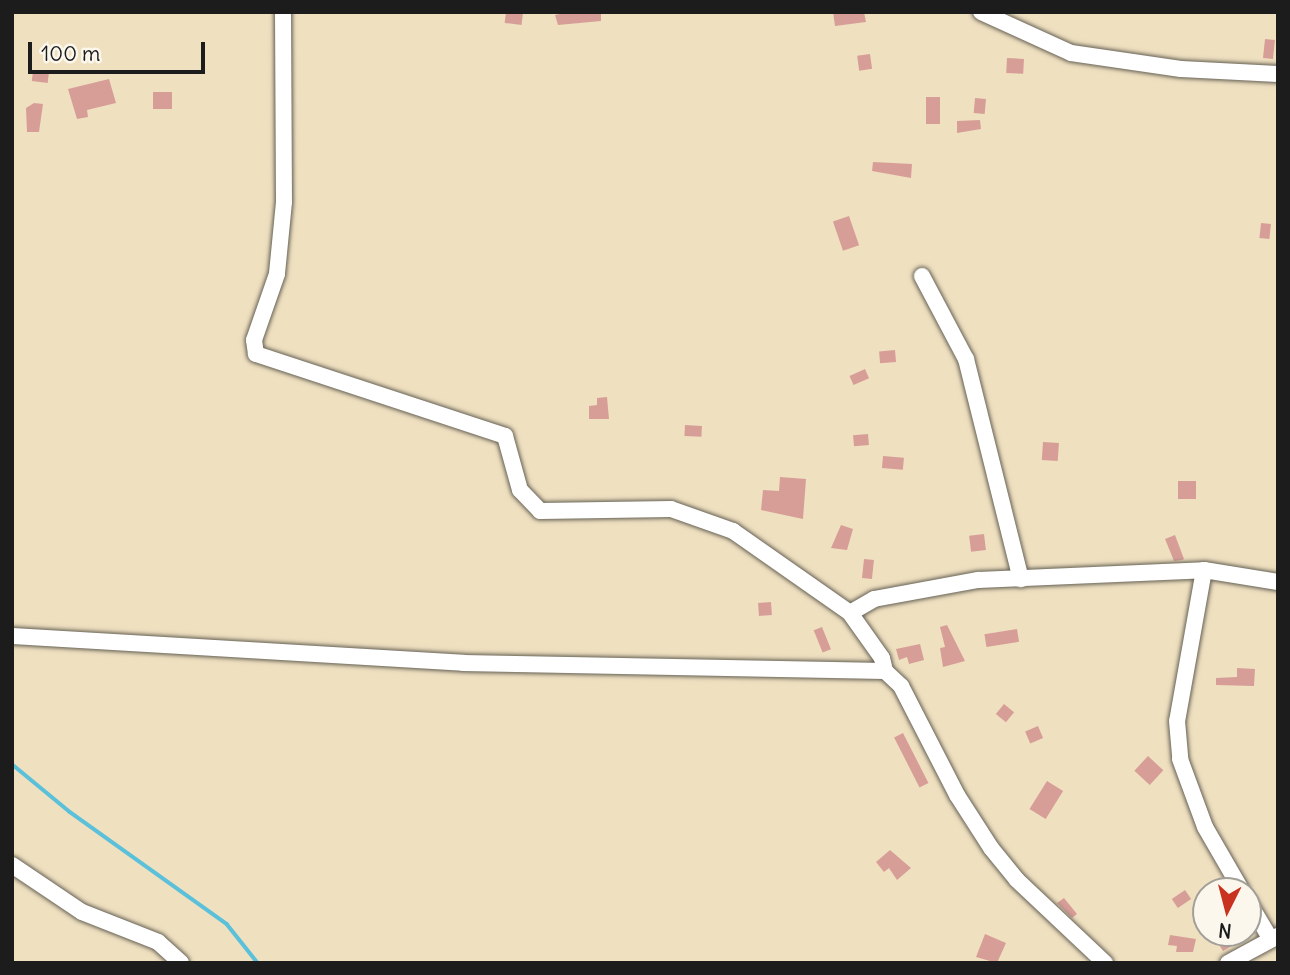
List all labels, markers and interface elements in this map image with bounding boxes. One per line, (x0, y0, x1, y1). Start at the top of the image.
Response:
scale bar (32, 28, 208, 72)
text: 100 m (41, 40, 100, 67)
north arrow (1192, 877, 1262, 947)
text: N (1217, 918, 1233, 944)

